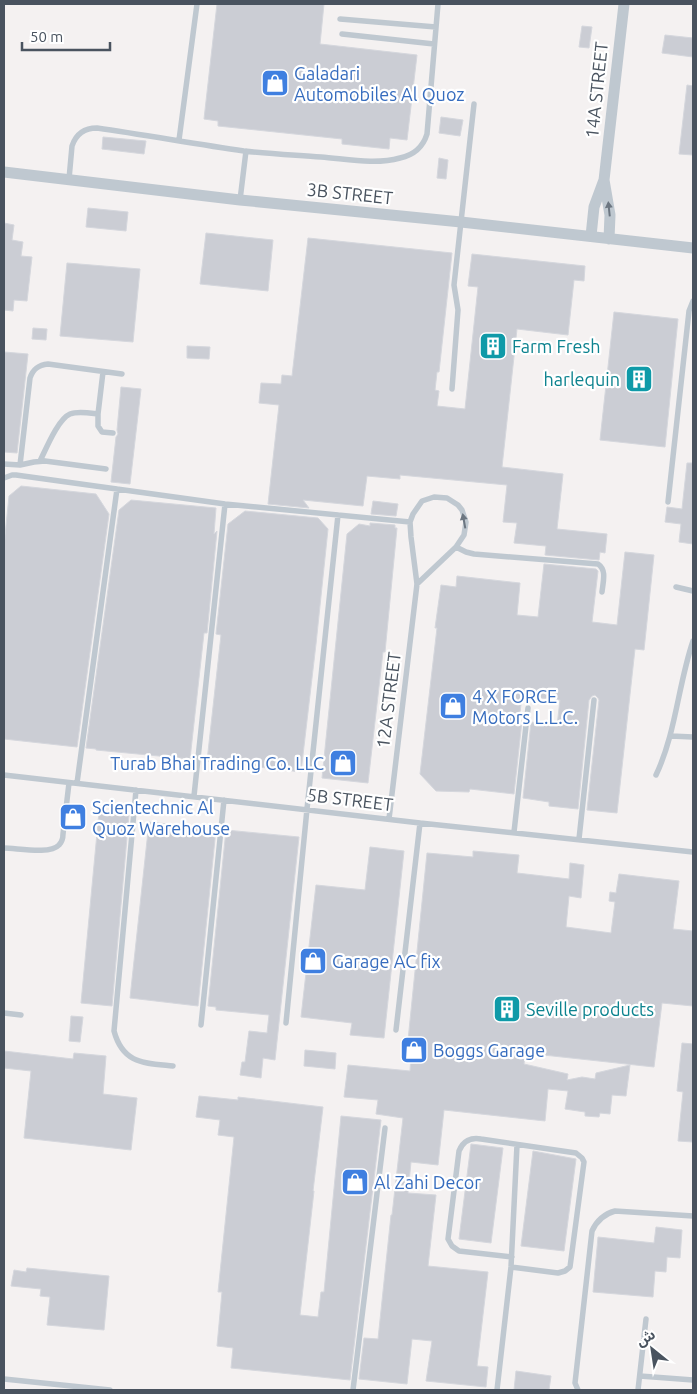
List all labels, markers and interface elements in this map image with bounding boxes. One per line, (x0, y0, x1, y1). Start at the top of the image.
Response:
scale bar (22, 20, 110, 52)
text: 50 m (30, 28, 63, 45)
street label: 14A STREET (581, 41, 611, 139)
place label: Galadari Automobiles Al Quoz (294, 63, 465, 105)
shop icon: Galadari Automobiles Al Quoz (260, 68, 290, 98)
street label: 3B STREET (306, 179, 394, 207)
one-way arrow (605, 201, 613, 217)
building icon: Farm Fresh (478, 331, 508, 361)
place label: Farm Fresh (512, 336, 601, 356)
building icon: harlequin (624, 364, 654, 394)
place label: harlequin (544, 369, 620, 389)
one-way arrow (460, 512, 468, 528)
street label: 12A STREET (372, 651, 404, 749)
place label: 4 X FORCE Motors L.L.C. (472, 686, 578, 727)
shop icon: 4 X FORCE Motors L.L.C. (438, 691, 468, 721)
shop icon: Turab Bhai Trading Co. LLC (328, 748, 358, 778)
place label: Turab Bhai Trading Co. LLC (110, 753, 324, 773)
street label: 5B STREET (306, 784, 394, 814)
place label: Scientechnic Al Quoz Warehouse (92, 797, 230, 839)
shop icon: Scientechnic Al Quoz Warehouse (58, 802, 88, 832)
shop icon: Garage AC fix (298, 946, 328, 976)
place label: Garage AC fix (332, 951, 441, 971)
building icon: Seville products (492, 994, 522, 1024)
place label: Seville products (526, 999, 654, 1019)
shop icon: Boggs Garage (399, 1035, 429, 1065)
place label: Boggs Garage (433, 1040, 545, 1060)
shop icon: Al Zahi Decor (340, 1167, 370, 1197)
place label: Al Zahi Decor (374, 1172, 481, 1192)
north arrow (627, 1324, 677, 1374)
text: ش (633, 1326, 658, 1349)

